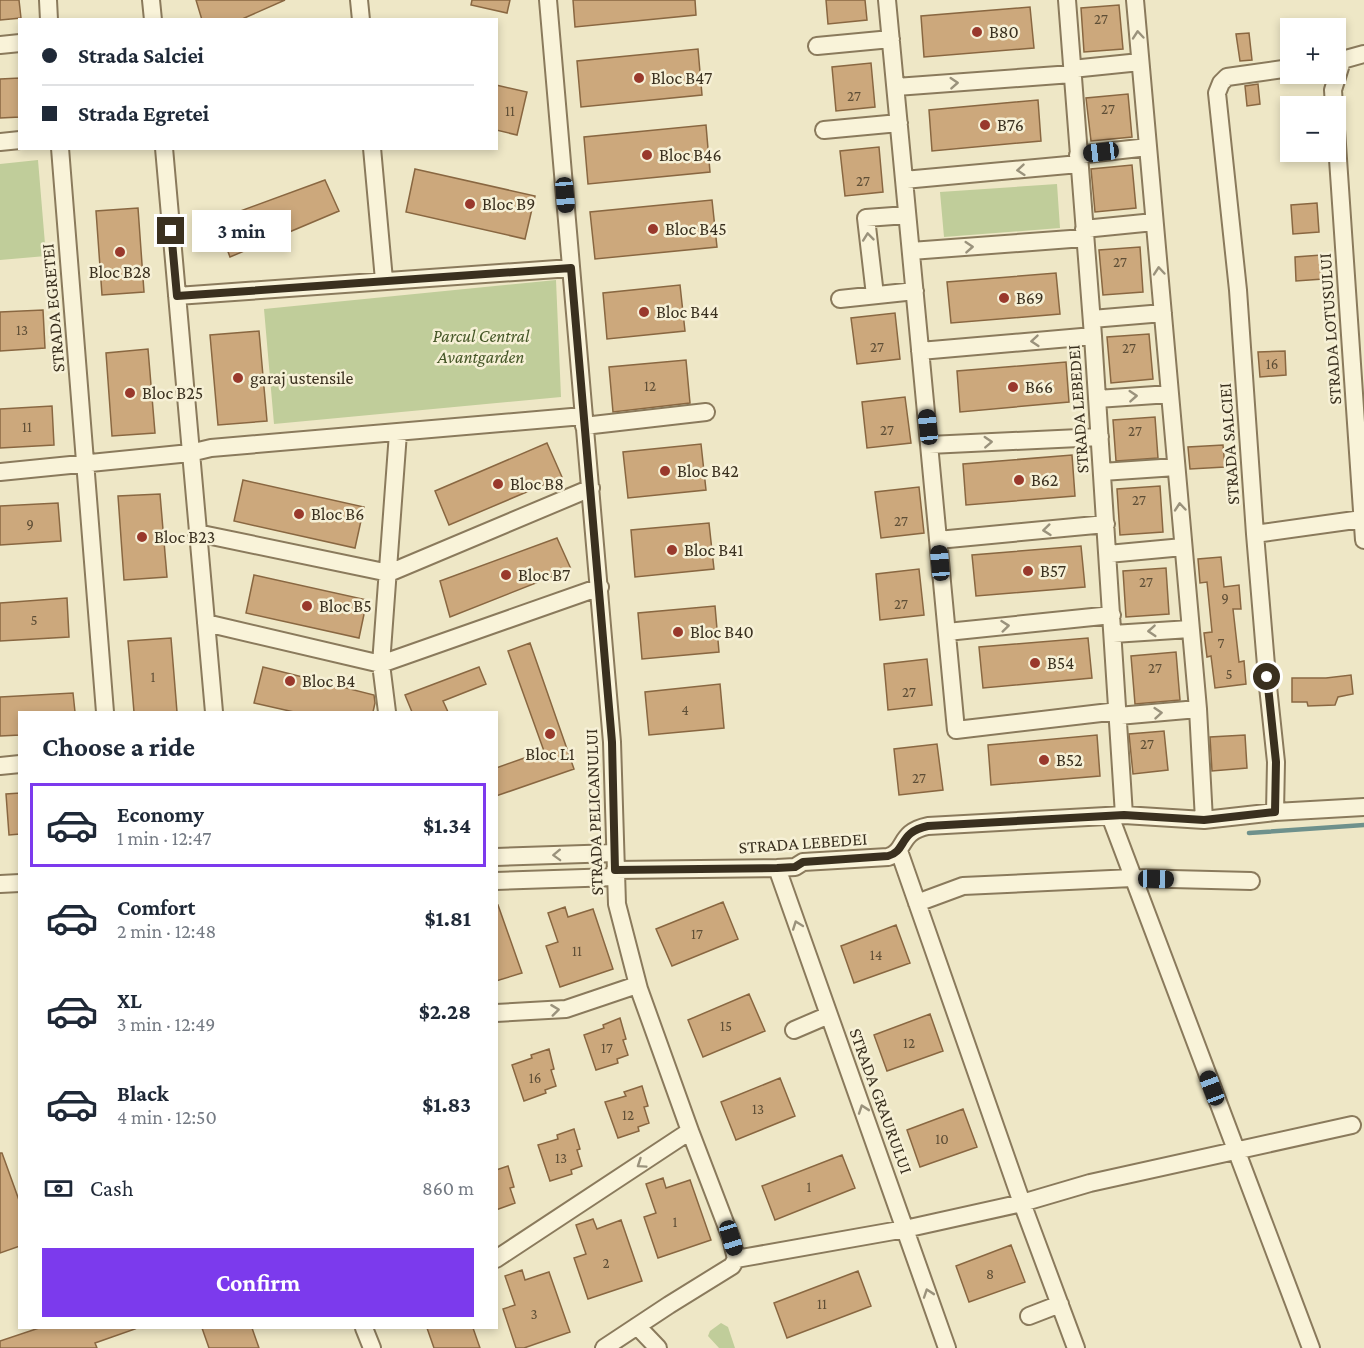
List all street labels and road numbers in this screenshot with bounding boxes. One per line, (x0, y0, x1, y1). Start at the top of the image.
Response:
street label: STRADA EGRETEI (37, 243, 69, 373)
street label: STRADA LOTUSULUI (1315, 253, 1345, 405)
street label: STRADA LEBEDEI (1064, 344, 1092, 474)
street label: STRADA SALCIEI (1215, 382, 1243, 506)
street label: STRADA PELICANULUI (581, 728, 607, 896)
street label: STRADA LEBEDEI (738, 829, 868, 857)
street label: STRADA GRAURULUI (845, 1026, 917, 1176)

